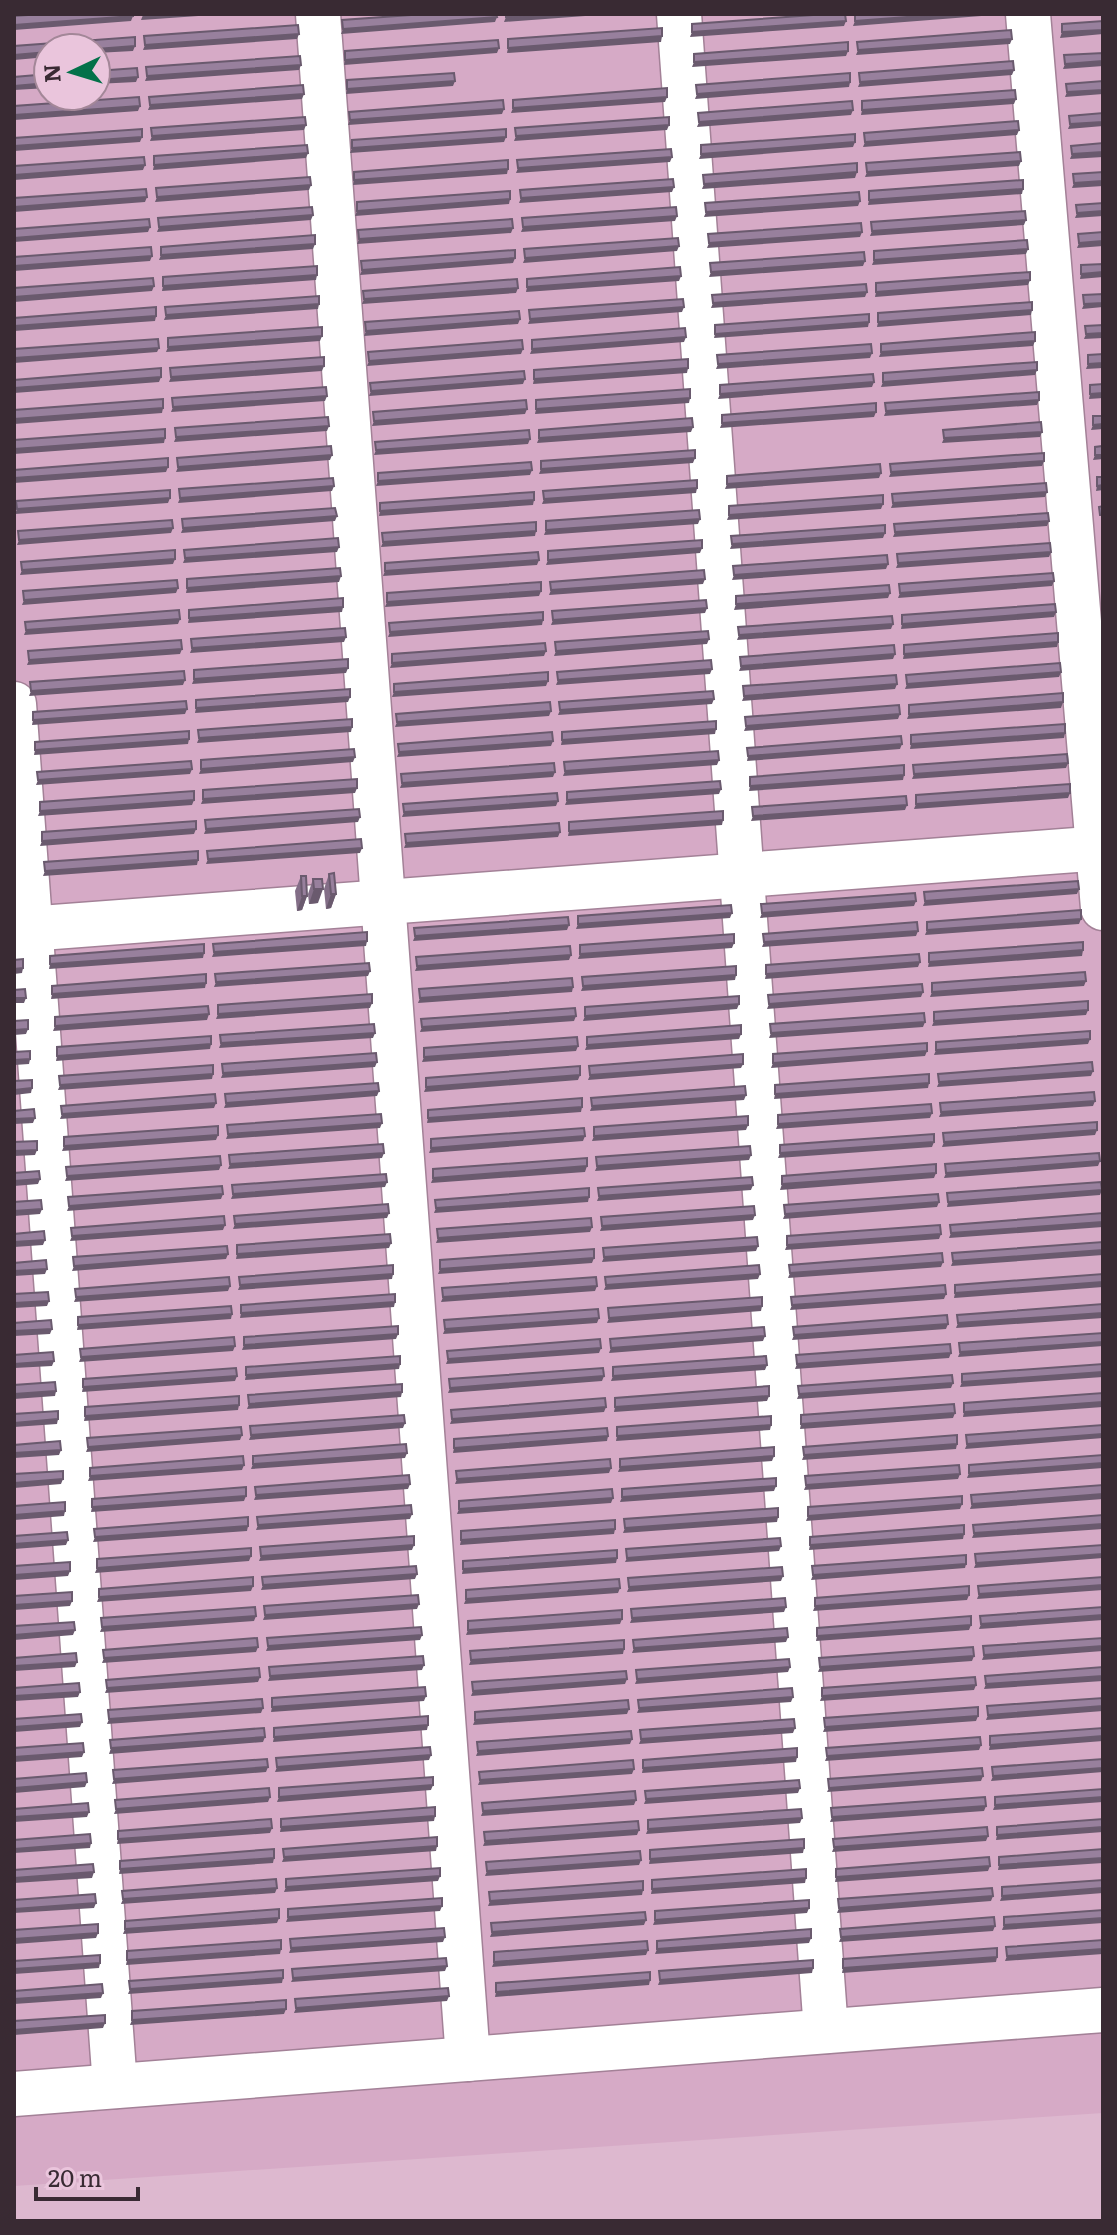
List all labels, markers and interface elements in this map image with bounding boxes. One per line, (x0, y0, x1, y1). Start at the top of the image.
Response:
north arrow (32, 32, 112, 112)
text: N (33, 63, 68, 84)
scale bar (36, 2151, 138, 2201)
text: 20 m (48, 2159, 102, 2194)

